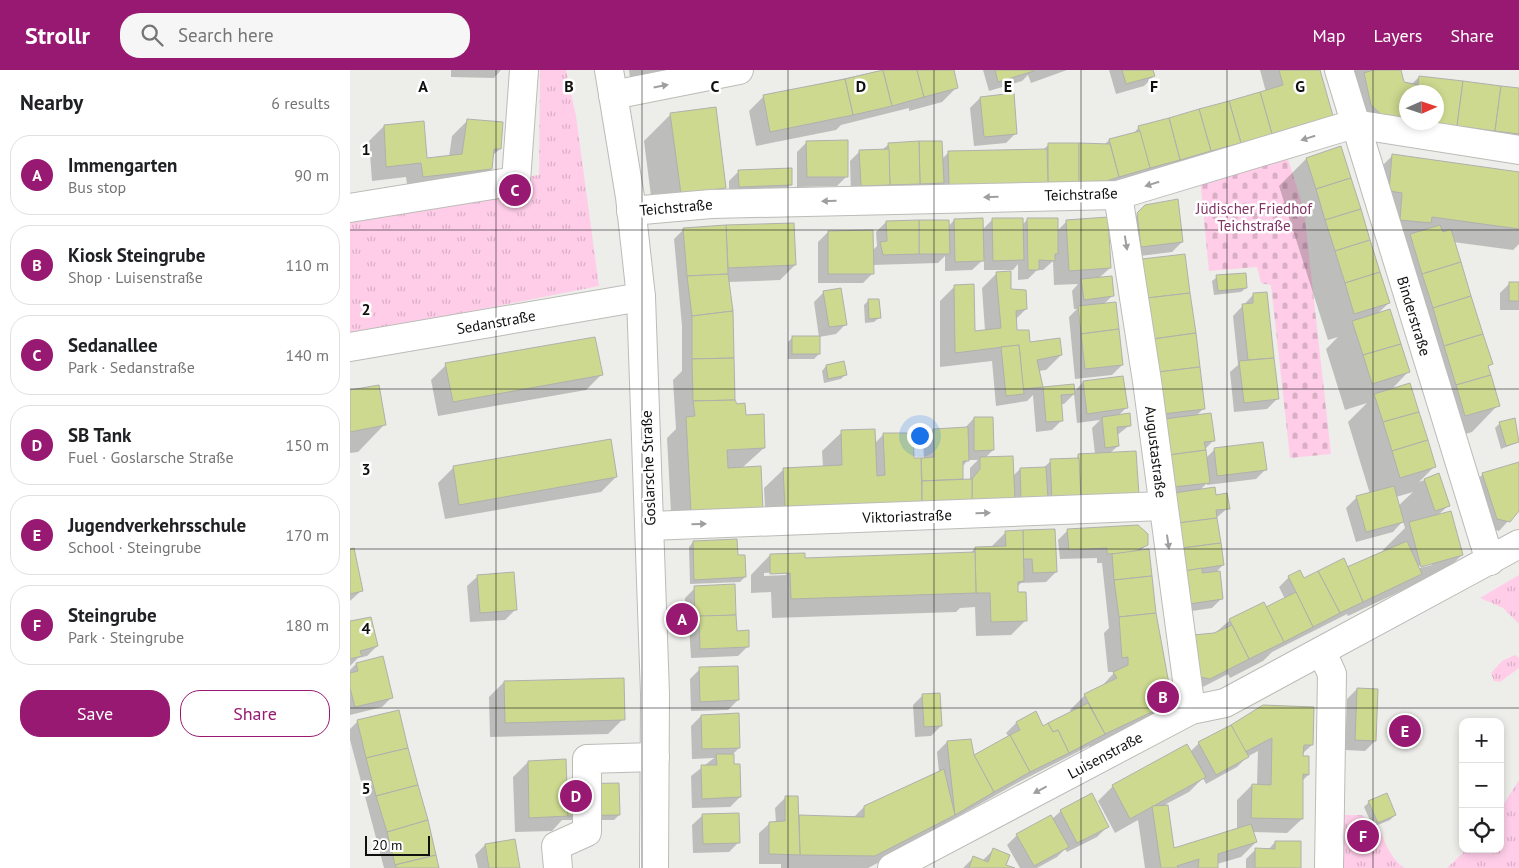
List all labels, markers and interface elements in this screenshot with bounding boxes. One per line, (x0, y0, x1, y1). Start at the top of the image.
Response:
search box (120, 13, 470, 58)
text: Strollr (25, 20, 90, 51)
icon: search (138, 21, 166, 49)
text: Search here (178, 23, 274, 47)
text: Map (1313, 24, 1345, 47)
text: Layers (1373, 24, 1422, 47)
text: Share (1450, 24, 1494, 47)
text: A (418, 76, 428, 96)
text: B (564, 76, 574, 96)
text: C (711, 76, 720, 96)
text: D (856, 76, 866, 96)
text: E (1004, 76, 1012, 96)
text: F (1150, 76, 1158, 96)
text: G (1295, 76, 1305, 96)
one-way arrow (653, 81, 669, 89)
north arrow (1399, 85, 1444, 130)
text: Nearby (20, 89, 83, 116)
text: 6 results (271, 93, 330, 113)
one-way arrow (1300, 134, 1315, 142)
text: 1 (361, 139, 371, 159)
text: Immengarten (68, 153, 177, 177)
text: A (32, 165, 42, 185)
text: 90 m (294, 165, 329, 185)
pin: C (499, 171, 531, 209)
text: Bus stop (68, 177, 126, 197)
one-way arrow (1144, 181, 1159, 189)
street label: Teichstraße (1044, 183, 1118, 205)
street label: Teichstraße (639, 194, 713, 220)
one-way arrow (983, 194, 999, 202)
one-way arrow (820, 197, 836, 205)
park label: Jüdischer Friedhof Teichstraße (1195, 199, 1313, 235)
one-way arrow (1122, 235, 1130, 251)
text: Kiosk Steingrube (68, 243, 205, 267)
text: B (32, 255, 42, 275)
text: 110 m (286, 255, 329, 275)
text: Shop · Luisenstraße (68, 267, 203, 287)
street label: Binderstraße (1393, 274, 1435, 358)
text: 2 (361, 299, 371, 319)
street label: Sedanstraße (455, 306, 537, 338)
text: Sedanallee (68, 333, 158, 357)
text: C (33, 345, 41, 365)
text: 140 m (286, 345, 329, 365)
text: Park · Sedanstraße (68, 357, 195, 377)
street label: Augustastraße (1141, 405, 1171, 499)
street label: Goslarsche Straße (636, 410, 660, 526)
text: SB Tank (68, 423, 131, 447)
your location (907, 423, 933, 449)
text: D (32, 435, 42, 455)
text: 150 m (286, 435, 329, 455)
text: Fuel · Goslarsche Straße (68, 447, 234, 467)
text: 3 (361, 459, 371, 479)
street label: Viktoriastraße (861, 505, 952, 527)
one-way arrow (976, 509, 992, 517)
text: Jugendverkehrsschule (68, 513, 246, 537)
one-way arrow (691, 520, 707, 528)
text: E (33, 525, 41, 545)
text: 170 m (286, 525, 329, 545)
one-way arrow (1164, 535, 1172, 551)
text: School · Steingrube (68, 537, 201, 557)
pin: A (666, 600, 698, 638)
text: Steingrube (68, 603, 157, 627)
text: F (33, 615, 41, 635)
text: 180 m (286, 615, 329, 635)
text: 4 (361, 618, 371, 638)
text: Park · Steingrube (68, 627, 184, 647)
pin: B (1147, 678, 1179, 716)
button: Save (20, 690, 170, 737)
button: Share (180, 690, 330, 737)
pin: E (1389, 712, 1421, 750)
map controls (1459, 718, 1504, 853)
button: + (1459, 718, 1504, 763)
street label: Luisenstraße (1064, 727, 1146, 783)
button: − (1459, 763, 1504, 808)
pin: D (560, 777, 592, 815)
text: 5 (361, 778, 371, 798)
one-way arrow (1033, 786, 1047, 794)
button: locate (1459, 808, 1504, 853)
pin: F (1347, 817, 1379, 855)
scale bar (365, 833, 430, 856)
text: 20 m (372, 836, 402, 854)

